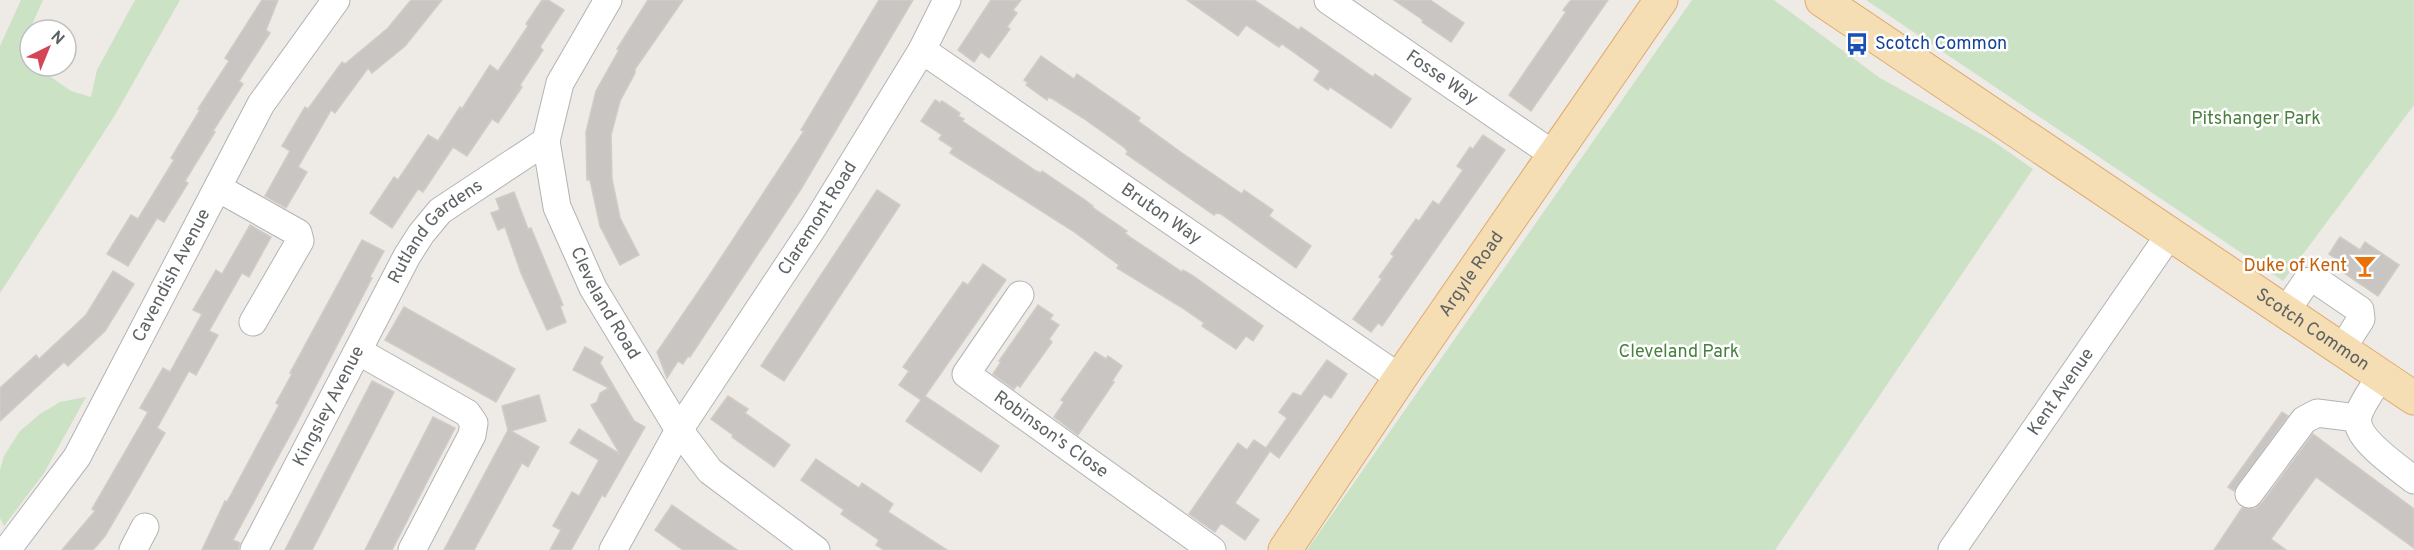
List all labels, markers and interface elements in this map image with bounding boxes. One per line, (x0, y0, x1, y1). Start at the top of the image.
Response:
north arrow (18, 18, 78, 78)
text: N (46, 27, 68, 50)
bus stop icon: Scotch Common (1844, 31, 1870, 57)
place label: Scotch Common (1875, 33, 2007, 56)
street label: Fosse Way (1401, 45, 1482, 111)
park label: Pitshanger Park (2191, 108, 2321, 131)
street label: Claremont Road (773, 157, 862, 280)
street label: Rutland Gardens (383, 174, 487, 288)
street label: Bruton Way (1116, 178, 1206, 250)
street label: Cavendish Avenue (127, 205, 216, 346)
street label: Argyle Road (1434, 227, 1509, 322)
street label: Cleveland Road (565, 243, 645, 364)
bar icon: Duke of Kent (2352, 253, 2378, 279)
place label: Duke of Kent (2244, 255, 2347, 278)
street label: Scotch Common (2251, 283, 2374, 376)
park label: Cleveland Park (1619, 341, 1739, 364)
street label: Kingsley Avenue (288, 342, 370, 470)
street label: Kent Avenue (2023, 344, 2099, 440)
street label: Robinson's Close (989, 386, 1113, 483)

